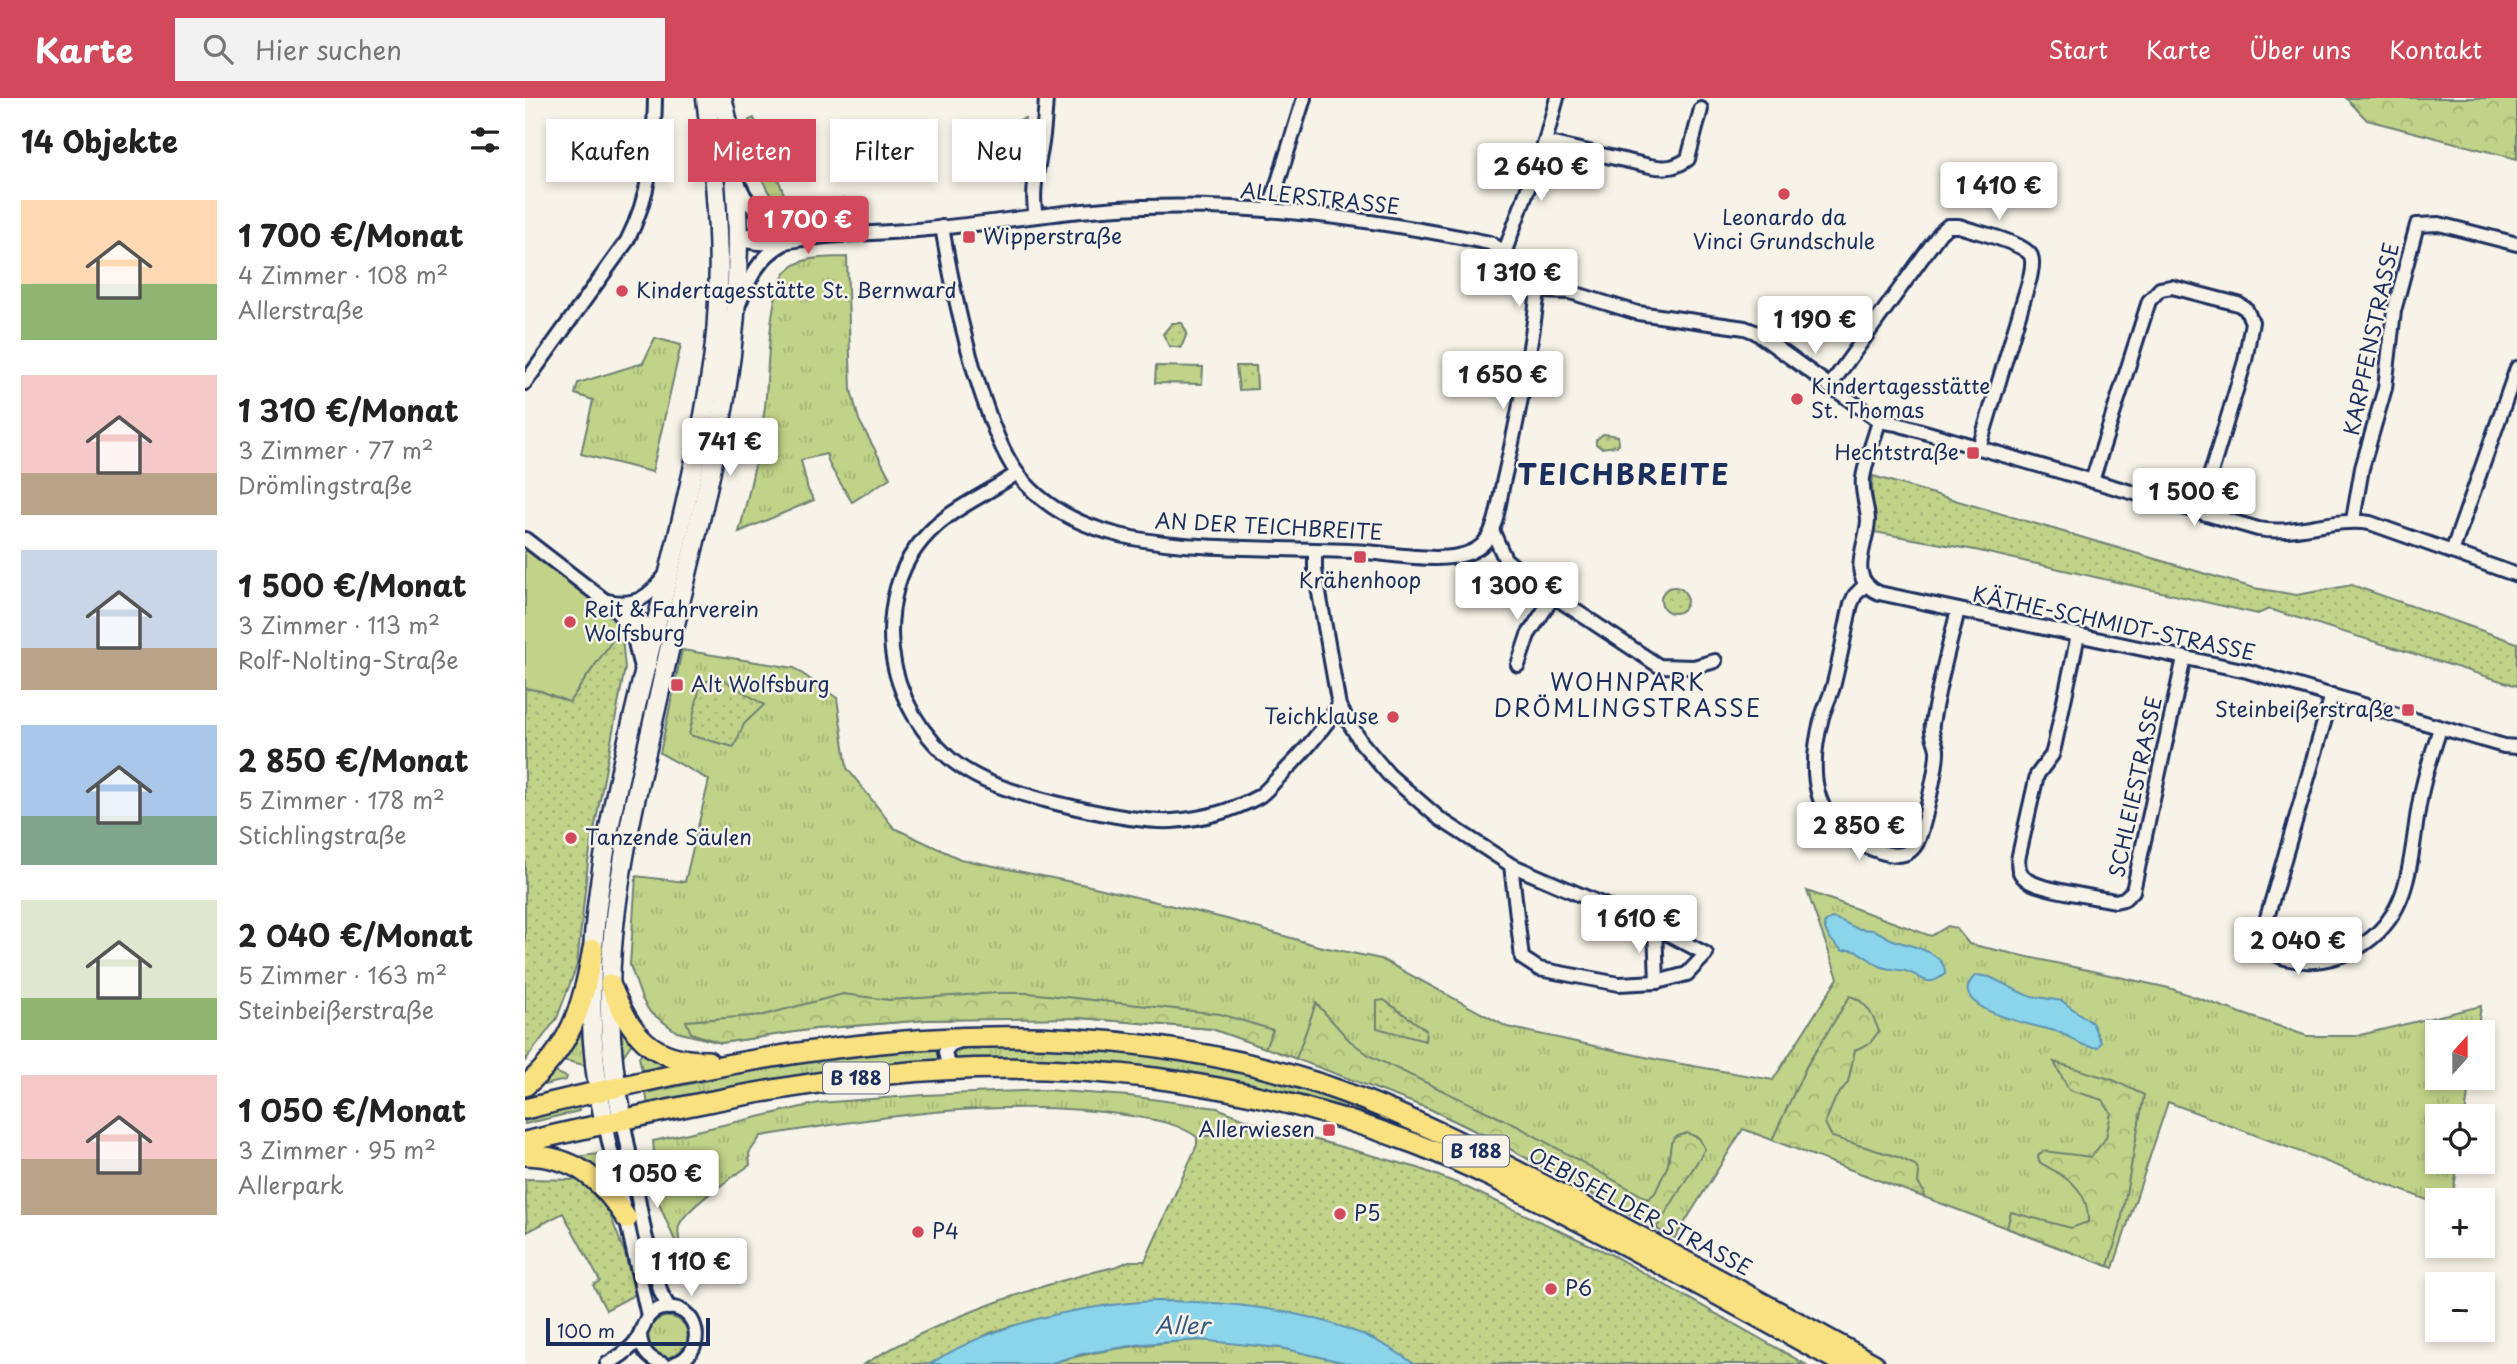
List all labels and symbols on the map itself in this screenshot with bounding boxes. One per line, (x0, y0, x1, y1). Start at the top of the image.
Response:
pin: 2 640 € (1476, 144, 1606, 203)
pin: 1 410 € (1934, 162, 2064, 222)
street label: ALLERSTRASSE (1239, 173, 1401, 221)
marker: Leonardo da Vinci Grundschule (1776, 186, 1792, 202)
pin: 1 700 € (743, 197, 873, 256)
place label: Leonardo da Vinci Grundschule (1693, 200, 1875, 256)
place label: Wipperstraße (983, 219, 1122, 251)
marker: Wipperstraße (961, 229, 977, 245)
street label: KARPFENSTRASSE (2334, 239, 2406, 438)
pin: 1 310 € (1454, 250, 1584, 309)
place label: Kindertagesstätte St. Bernward (636, 273, 957, 305)
marker: Kindertagesstätte St. Bernward (614, 283, 630, 299)
pin: 1 190 € (1750, 296, 1880, 356)
pin: 1 650 € (1438, 352, 1568, 411)
place label: Kindertagesstätte St. Thomas (1811, 369, 1990, 425)
marker: Kindertagesstätte St. Thomas (1789, 391, 1805, 407)
pin: 741 € (681, 418, 779, 478)
place label: Hechtstraße (1835, 435, 1959, 467)
marker: Hechtstraße (1965, 445, 1981, 461)
district label: TEICHBREITE (1518, 452, 1730, 495)
pin: 1 500 € (2129, 468, 2259, 528)
street label: AN DER TEICHBREITE (1154, 503, 1384, 547)
marker: Krähenhoop (1352, 549, 1368, 565)
pin: 1 300 € (1452, 562, 1582, 622)
place label: Krähenhoop (1299, 563, 1421, 595)
street label: KÄTHE-SCHMIDT-STRASSE (1970, 576, 2259, 668)
place label: Reit & Fahrverein Wolfsburg (584, 592, 759, 648)
marker: Reit & Fahrverein Wolfsburg (562, 614, 578, 630)
district label: WOHNPARK DRÖMLINGSTRASSE (1494, 664, 1762, 725)
place label: Alt Wolfsburg (691, 667, 830, 699)
marker: Alt Wolfsburg (669, 677, 685, 693)
place label: Steinbeißerstraße (2215, 692, 2394, 724)
street label: SCHLEIESTRASSE (2099, 693, 2169, 880)
place label: Teichklause (1264, 699, 1379, 731)
marker: Steinbeißerstraße (2400, 702, 2416, 718)
marker: Teichklause (1385, 709, 1401, 725)
pin: 2 850 € (1794, 802, 1924, 862)
place label: Tanzende Säulen (585, 820, 752, 852)
marker: Tanzende Säulen (563, 830, 579, 846)
pin: 1 610 € (1574, 896, 1704, 955)
pin: 2 040 € (2233, 918, 2363, 977)
north arrow (2425, 1020, 2495, 1090)
road number: B 188 (823, 1062, 889, 1094)
place label: Allerwiesen (1199, 1112, 1315, 1144)
marker: Allerwiesen (1321, 1122, 1337, 1138)
road number: B 188 (1443, 1135, 1509, 1166)
street label: OEBISFELDER STRASSE (1524, 1138, 1758, 1283)
pin: 1 050 € (592, 1150, 722, 1210)
place label: P5 (1354, 1196, 1380, 1228)
marker: P5 (1332, 1206, 1348, 1222)
place label: P4 (932, 1214, 959, 1246)
marker: P4 (910, 1224, 926, 1240)
pin: 1 110 € (626, 1238, 756, 1298)
place label: P6 (1565, 1271, 1592, 1303)
marker: P6 (1543, 1281, 1559, 1297)
water label: Aller (1155, 1307, 1213, 1342)
scale bar (546, 1315, 711, 1347)

